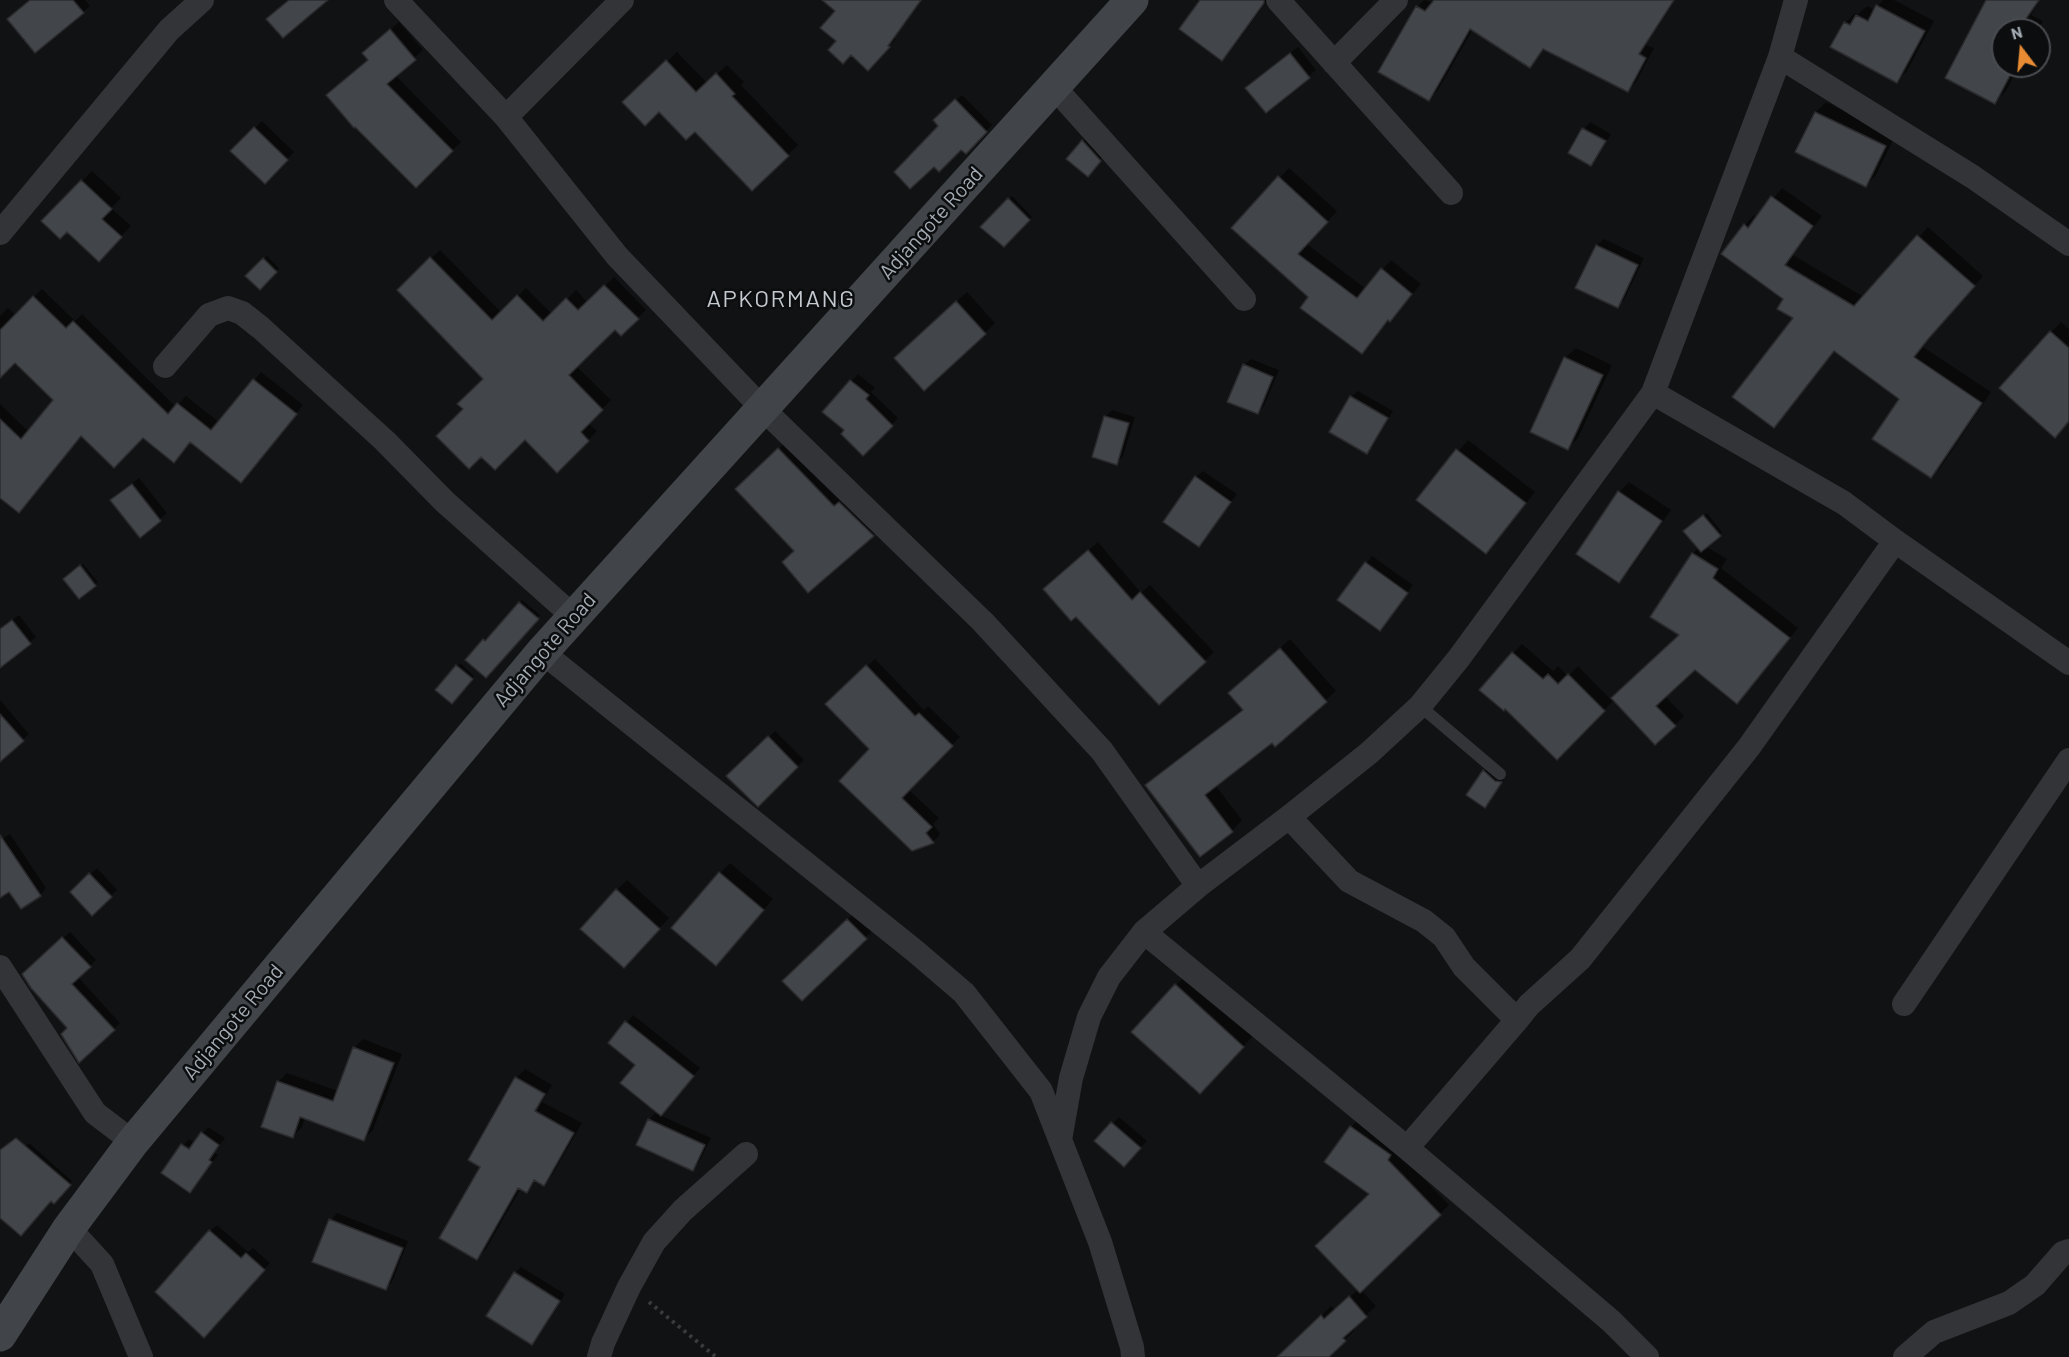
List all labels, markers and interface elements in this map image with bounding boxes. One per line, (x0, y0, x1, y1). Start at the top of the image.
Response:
north arrow (1991, 18, 2051, 78)
text: N (2009, 22, 2024, 43)
street label: Adjangote Road (874, 161, 988, 285)
district label: APKORMANG (707, 285, 855, 313)
street label: Adjangote Road (489, 588, 601, 712)
street label: Adjangote Road (177, 959, 289, 1085)

